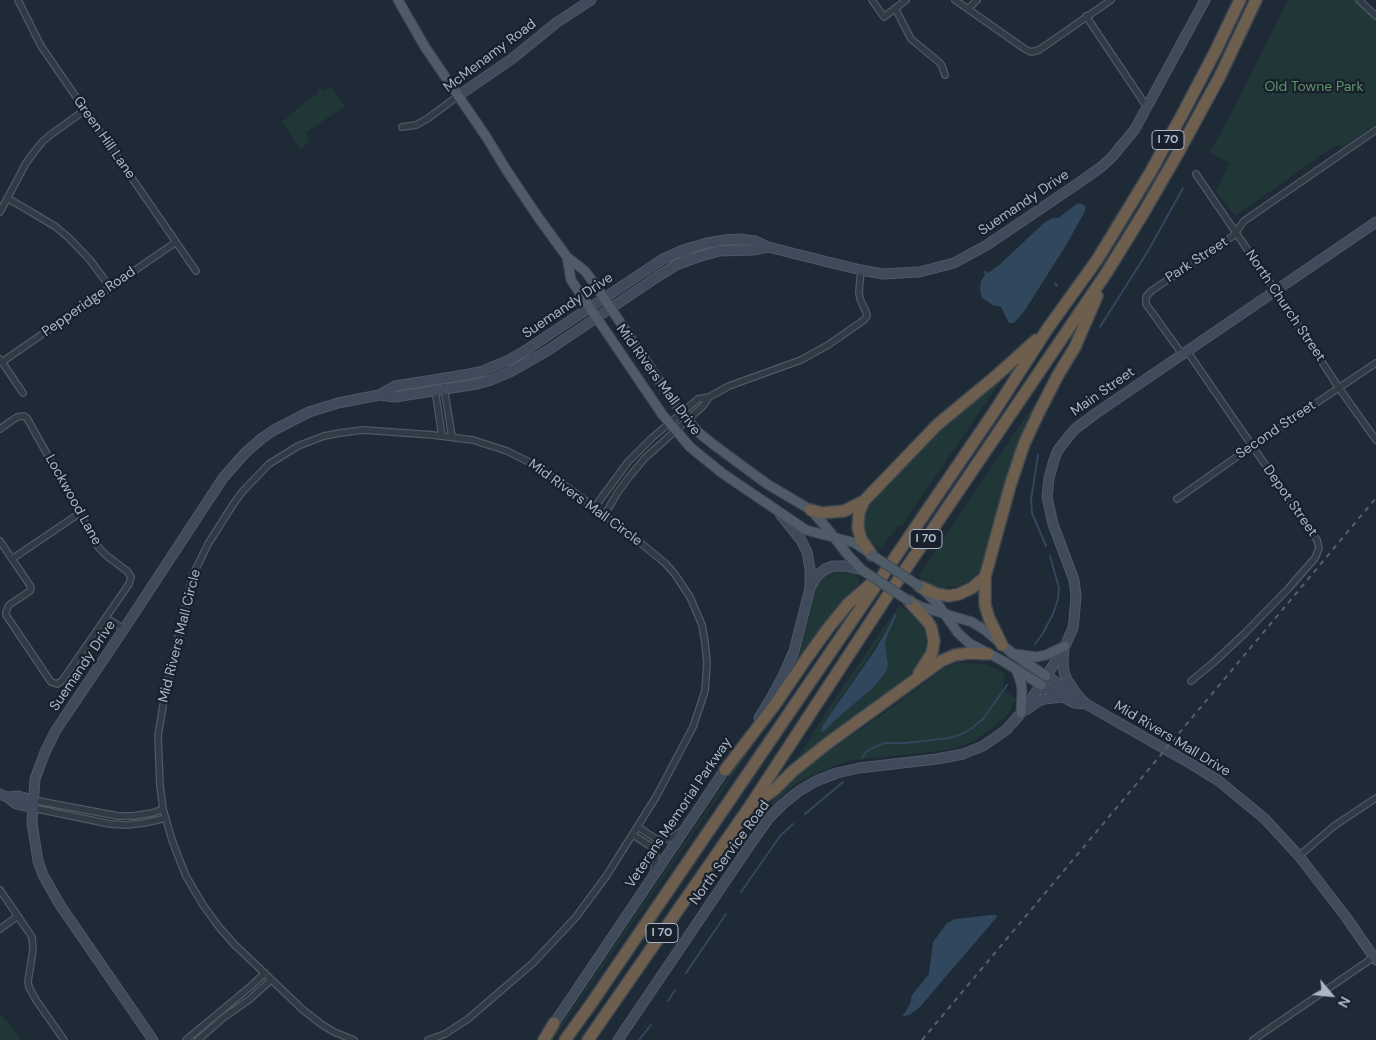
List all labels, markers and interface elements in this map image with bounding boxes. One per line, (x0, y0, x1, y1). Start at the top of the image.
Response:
street label: McMenamy Road (440, 16, 540, 96)
park label: Old Towne Park (1264, 79, 1364, 95)
street label: Green Hill Lane (69, 93, 139, 183)
road number: I 70 (1152, 130, 1184, 150)
street label: Suemandy Drive (976, 166, 1072, 240)
street label: Park Street (1163, 234, 1231, 286)
street label: North Church Street (1241, 247, 1329, 365)
street label: Pepperidge Road (39, 263, 139, 341)
street label: Suemandy Drive (520, 269, 616, 343)
street label: Mid Rivers Mall Drive (612, 321, 704, 439)
street label: Main Street (1068, 364, 1138, 420)
street label: Second Street (1233, 397, 1319, 463)
street label: Lockwood Lane (41, 452, 105, 548)
street label: Mid Rivers Mall Circle (525, 456, 645, 550)
street label: Depot Street (1259, 462, 1321, 540)
road number: I 70 (910, 530, 942, 548)
street label: Mid Rivers Mall Circle (155, 568, 205, 704)
street label: Suemandy Drive (46, 618, 120, 714)
street label: Mid Rivers Mall Drive (1111, 698, 1233, 780)
street label: Veterans Memorial Parkway (622, 735, 736, 891)
street label: North Service Road (687, 798, 773, 908)
road number: I 70 (646, 924, 678, 942)
north arrow (1306, 970, 1356, 1020)
text: N (1334, 993, 1355, 1011)

